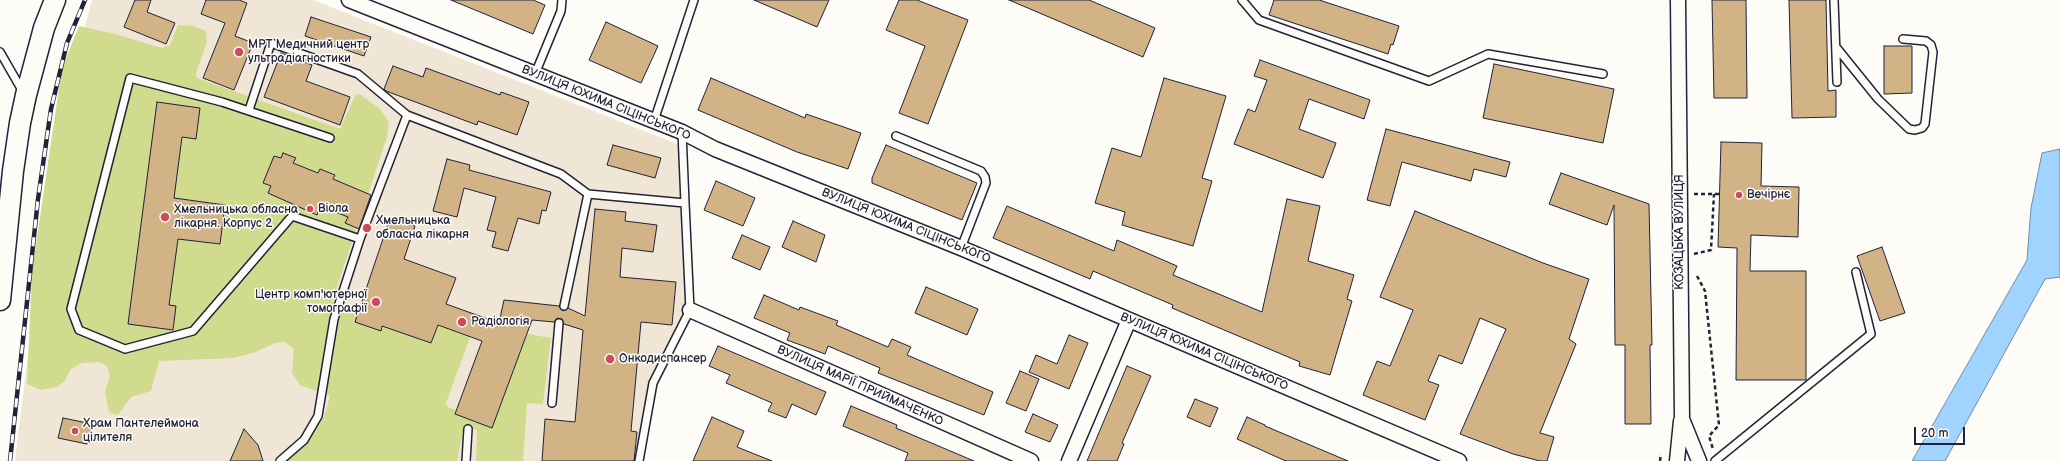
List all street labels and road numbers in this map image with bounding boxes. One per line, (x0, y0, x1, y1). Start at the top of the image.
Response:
street label: ВУЛИЦЯ ЮХИМА СІЦІНСЬКОГО (519, 62, 693, 144)
street label: КОЗАЦЬКА ВУЛИЦЯ (1673, 174, 1687, 290)
street label: ВУЛИЦЯ ЮХИМА СІЦІНСЬКОГО (819, 185, 993, 267)
street label: ВУЛИЦЯ ЮХИМА СІЦІНСЬКОГО (1118, 310, 1290, 394)
street label: ВУЛИЦЯ МАРІЇ ПРИЙМАЧЕНКО (775, 343, 945, 429)

